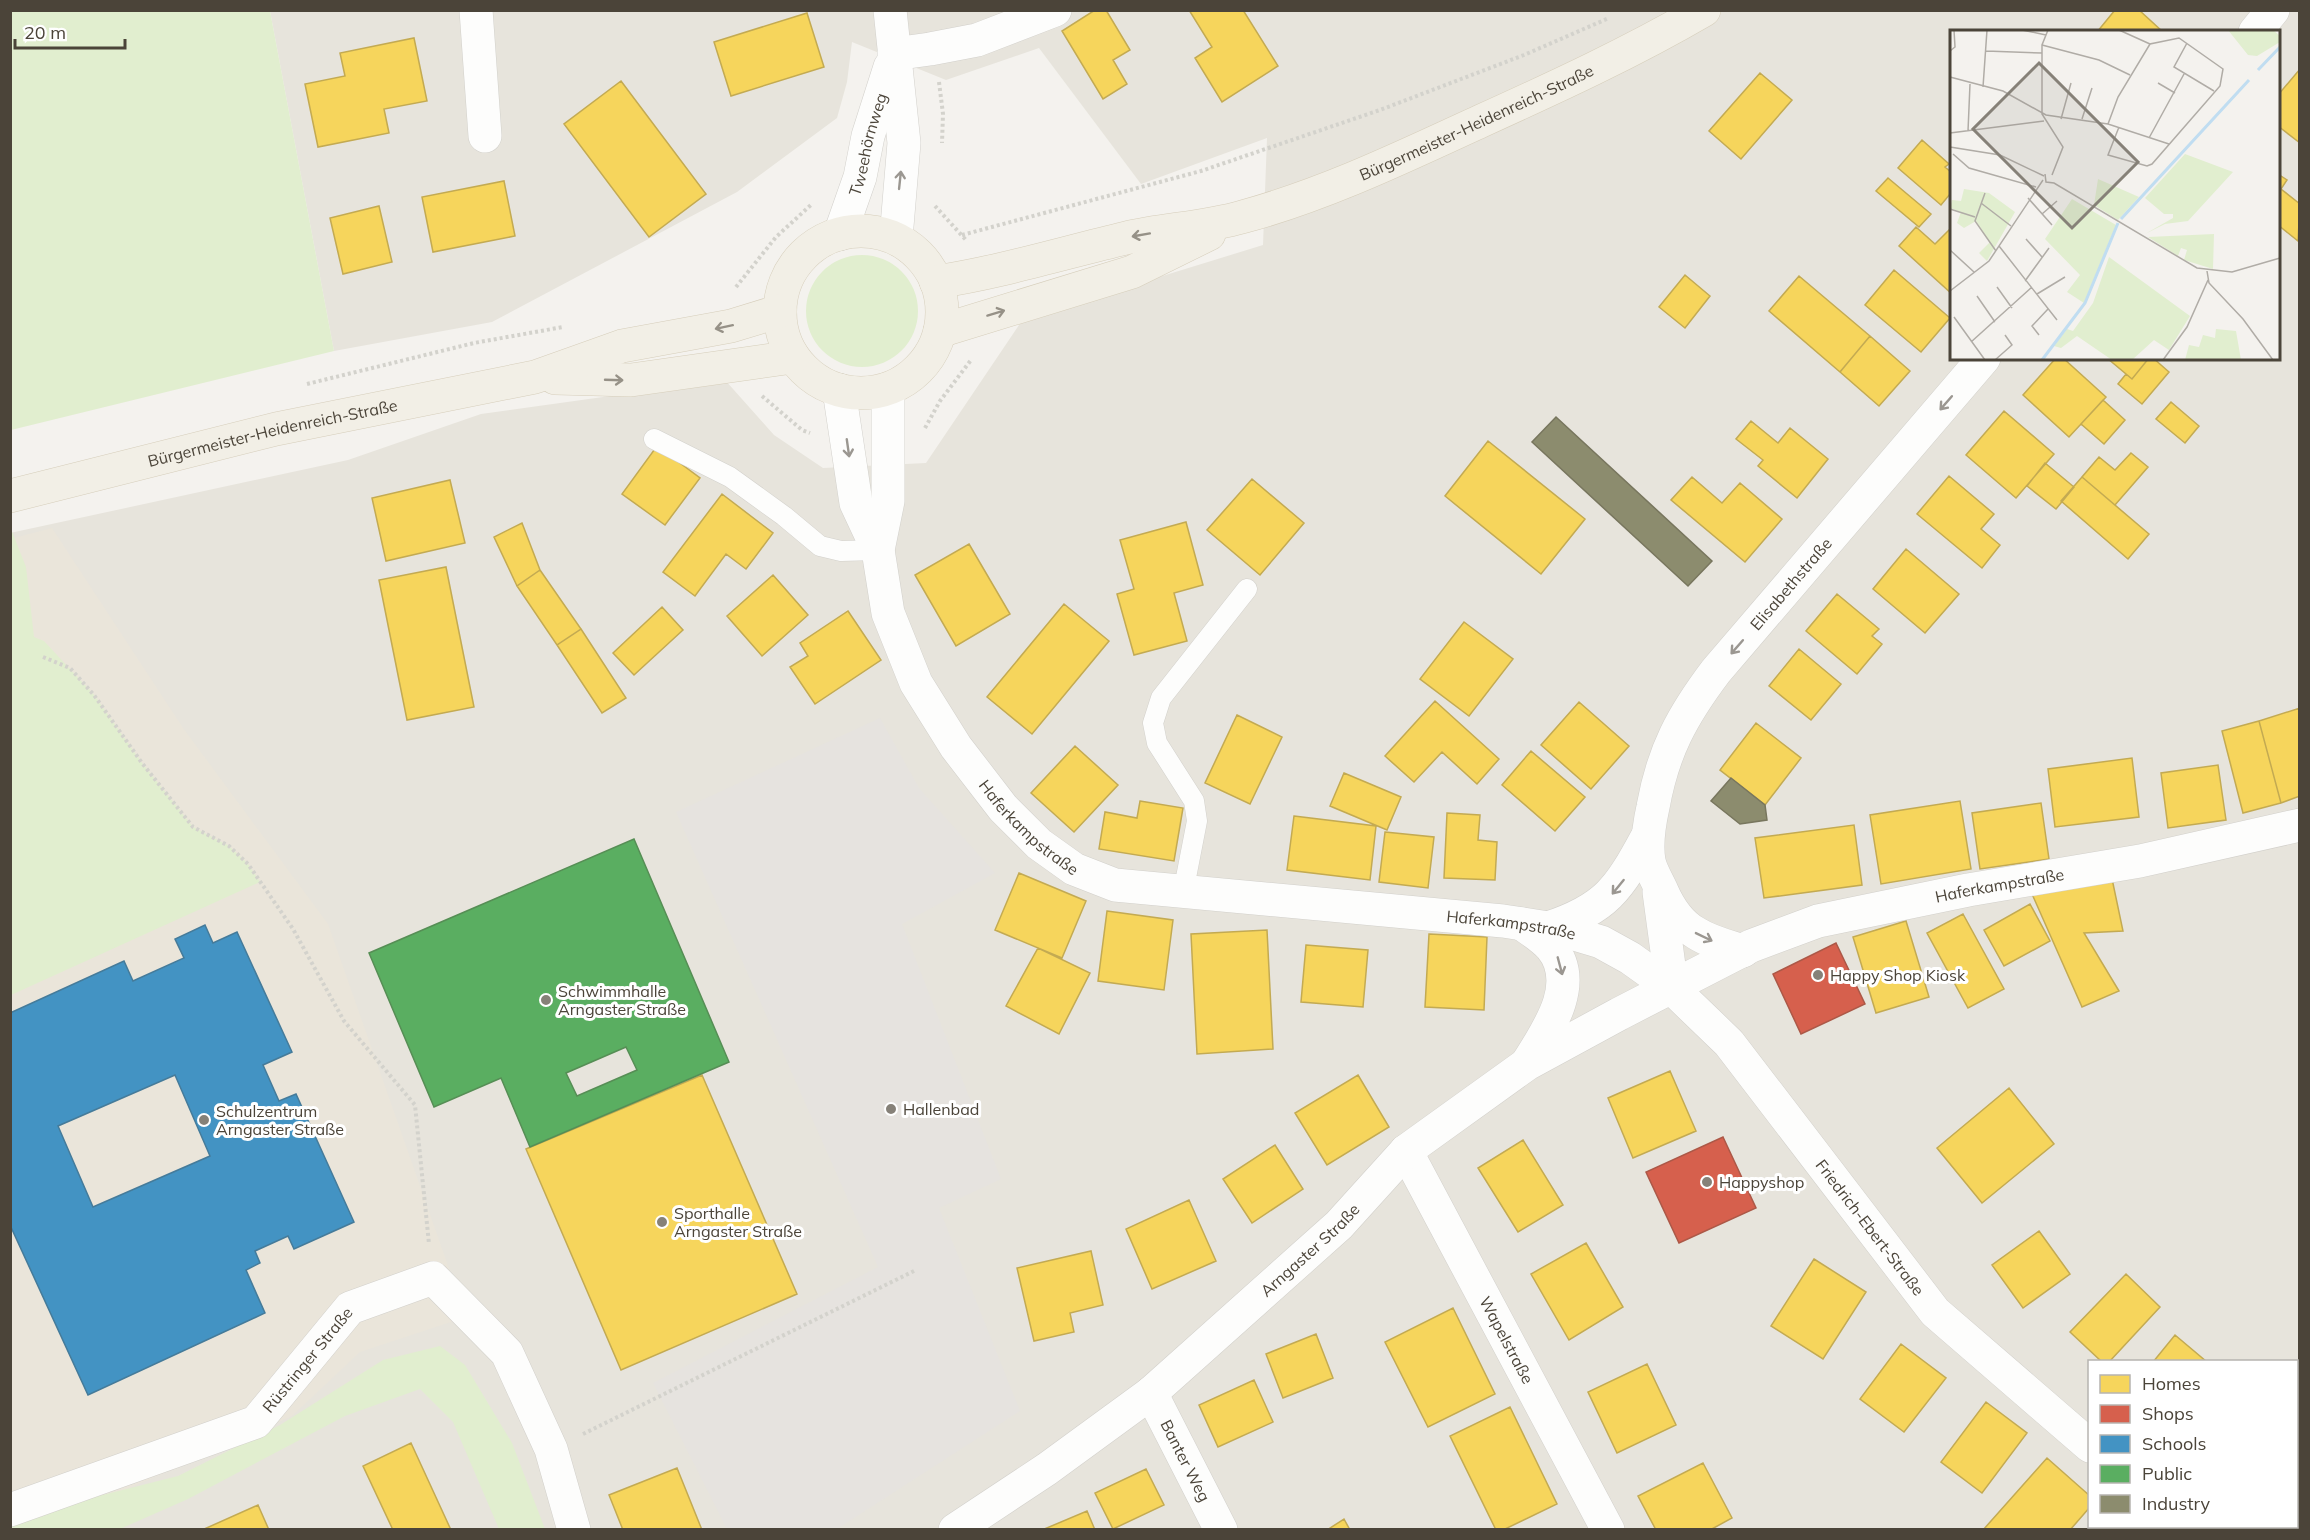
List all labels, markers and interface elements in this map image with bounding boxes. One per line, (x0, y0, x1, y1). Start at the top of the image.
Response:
scale bar (15, 12, 124, 50)
text: 20 m (24, 21, 66, 44)
inset map (1950, 30, 2280, 360)
street label: Bürgermeister-Heidenreich-Straße (1356, 60, 1597, 185)
street label: Tweehörnweg (844, 90, 891, 198)
one-way arrow (895, 170, 906, 190)
one-way arrow (1132, 230, 1151, 241)
one-way arrow (986, 306, 1005, 317)
one-way arrow (714, 322, 734, 333)
one-way arrow (604, 374, 624, 385)
street label: Bürgermeister-Heidenreich-Straße (146, 395, 399, 471)
one-way arrow (1939, 395, 1952, 411)
one-way arrow (843, 438, 854, 457)
street label: Elisabethstraße (1746, 533, 1836, 634)
one-way arrow (1730, 639, 1744, 654)
street label: Haferkampstraße (975, 776, 1083, 879)
street label: Haferkampstraße (1933, 864, 2066, 907)
one-way arrow (1611, 879, 1624, 895)
street label: Haferkampstraße (1446, 906, 1578, 944)
one-way arrow (1695, 932, 1713, 944)
one-way arrow (1554, 956, 1566, 975)
place label: Happy Shop Kiosk (1830, 965, 1966, 985)
marker: Happy Shop Kiosk (1811, 968, 1825, 982)
place label: Schwimmhalle Arngaster Straße (558, 981, 686, 1019)
marker: Schwimmhalle Arngaster Straße (539, 993, 553, 1007)
place label: Hallenbad (903, 1099, 979, 1119)
place label: Schulzentrum Arngaster Straße (216, 1101, 344, 1139)
marker: Hallenbad (884, 1102, 898, 1116)
marker: Schulzentrum Arngaster Straße (197, 1113, 211, 1127)
street label: Friedrich-Ebert-Straße (1812, 1155, 1929, 1299)
place label: Happyshop (1719, 1172, 1804, 1192)
marker: Happyshop (1700, 1175, 1714, 1189)
street label: Arngaster Straße (1256, 1199, 1364, 1301)
place label: Sporthalle Arngaster Straße (674, 1203, 802, 1241)
marker: Sporthalle Arngaster Straße (655, 1215, 669, 1229)
street label: Wapelstraße (1475, 1293, 1538, 1387)
street label: Rüstringer Straße (258, 1303, 357, 1417)
legend (2088, 1360, 2298, 1528)
text: Homes (2142, 1372, 2201, 1395)
text: Shops (2142, 1402, 2194, 1425)
street label: Banter Weg (1156, 1416, 1215, 1505)
text: Schools (2142, 1432, 2207, 1455)
text: Public (2142, 1462, 2192, 1485)
text: Industry (2142, 1492, 2211, 1515)

